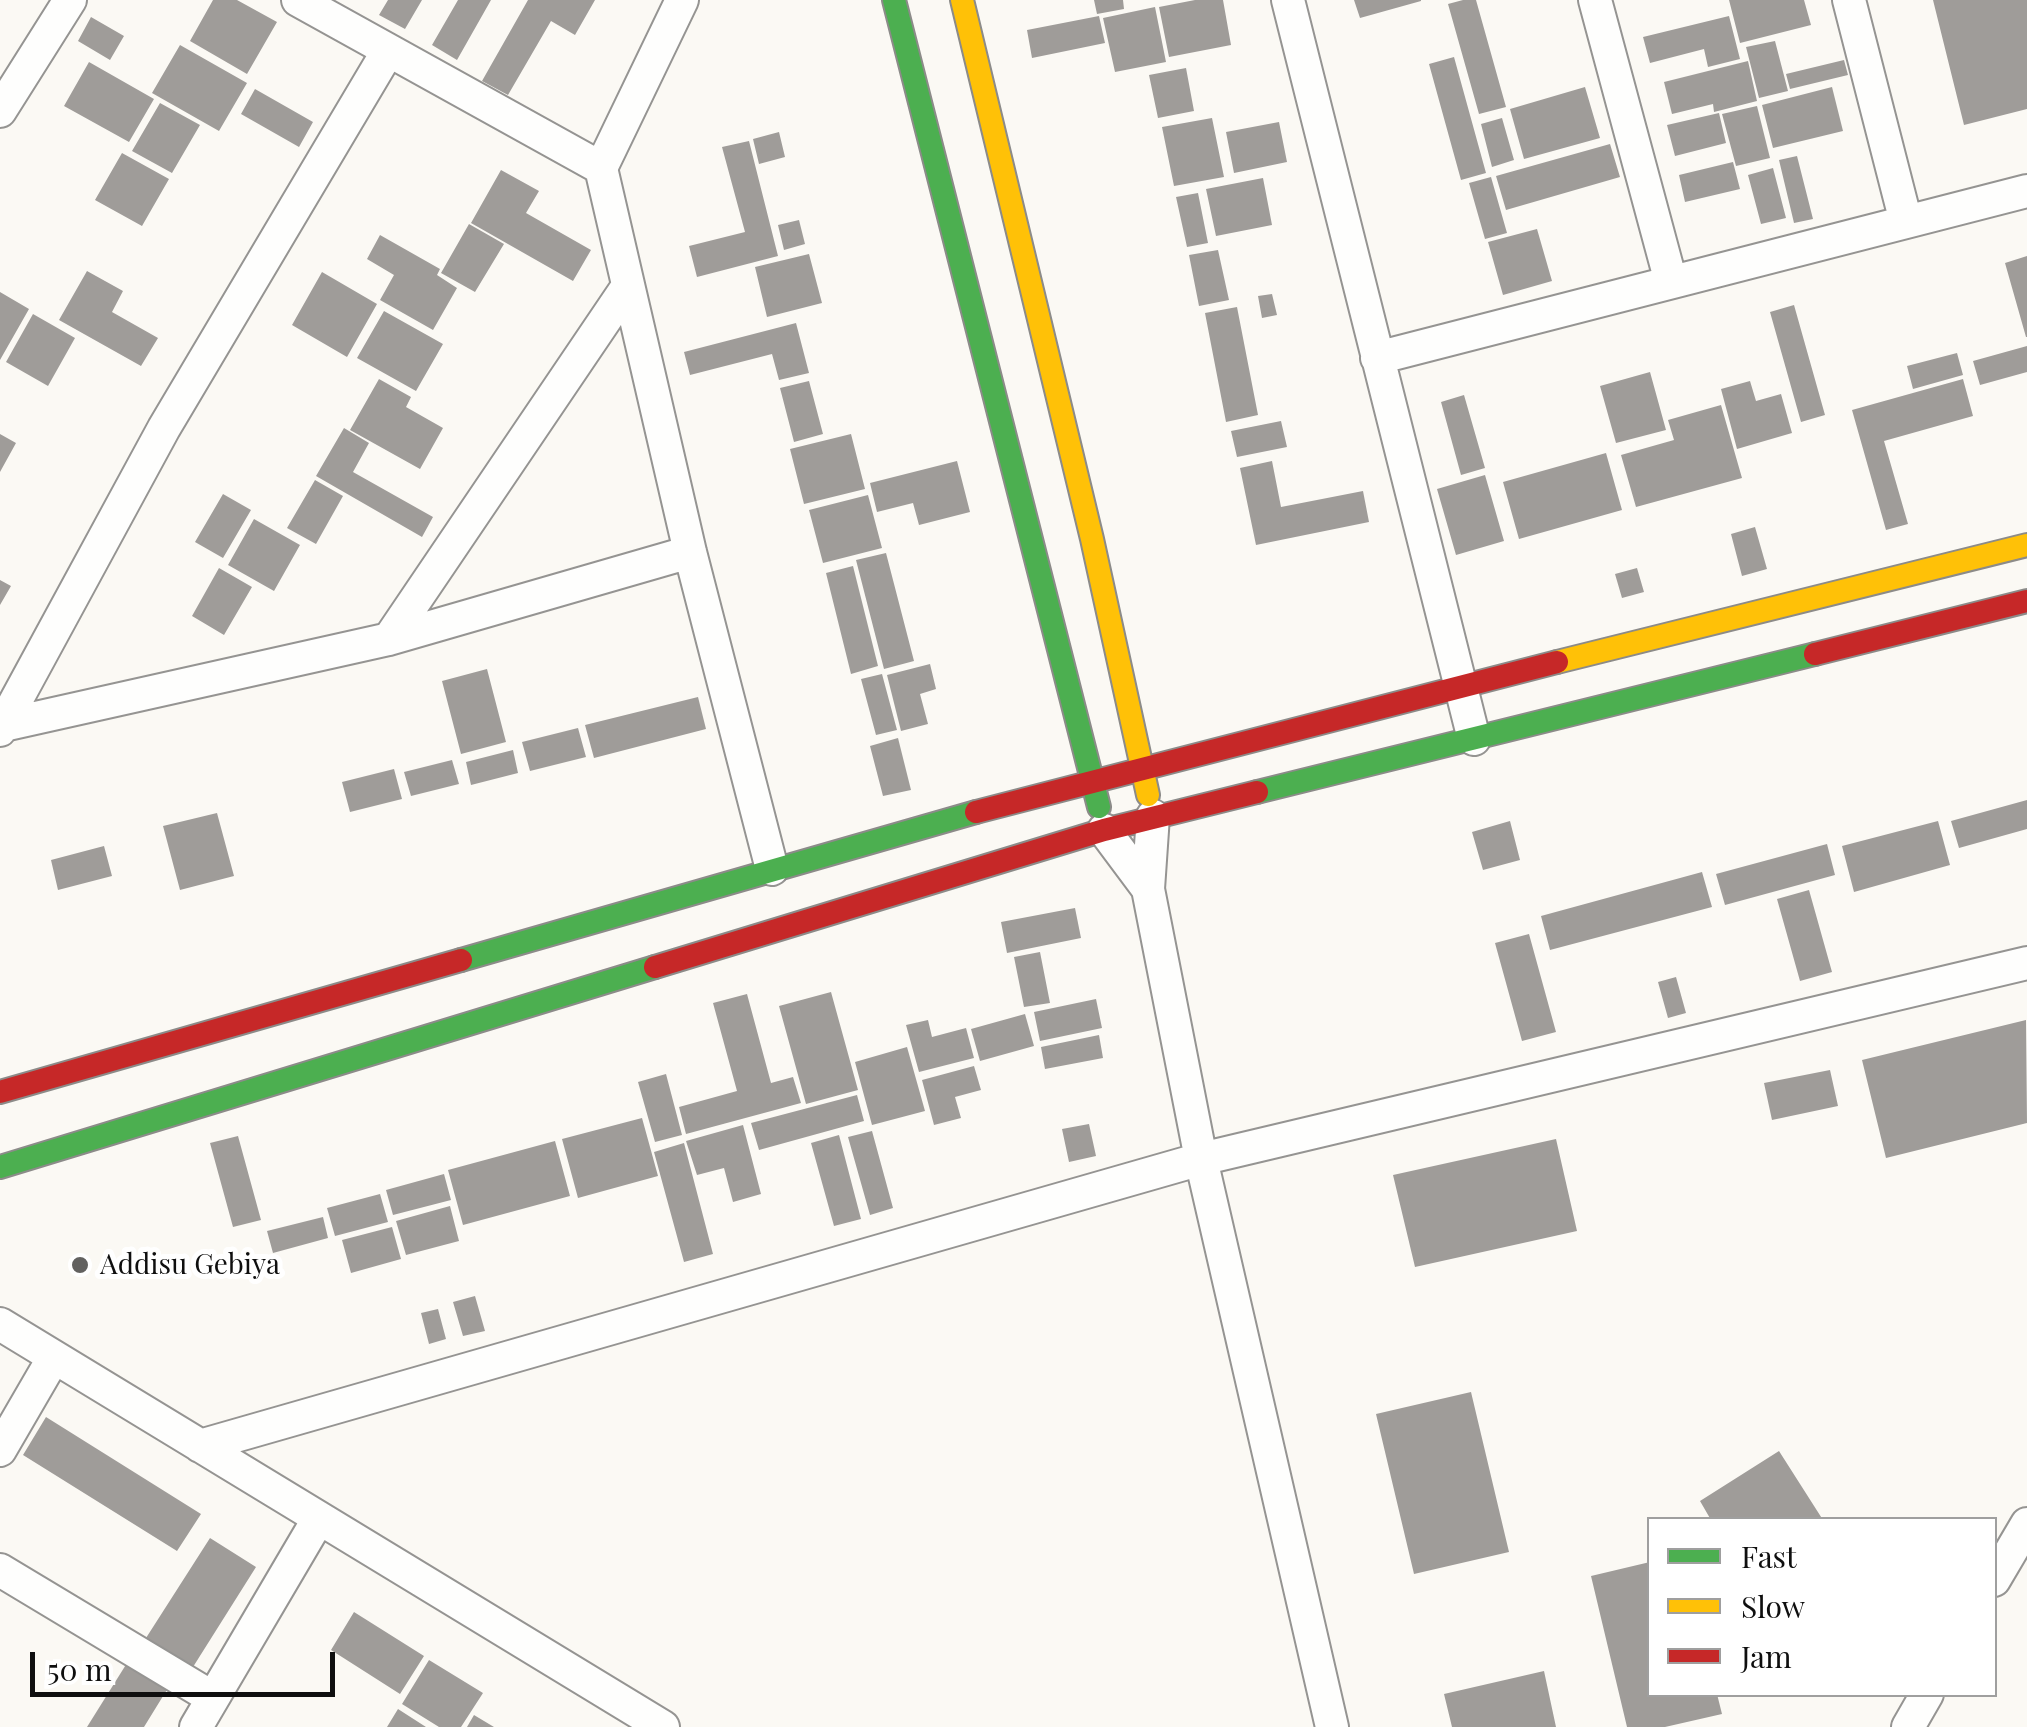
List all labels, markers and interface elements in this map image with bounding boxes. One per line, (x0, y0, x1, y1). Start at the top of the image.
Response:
place label: Addisu Gebiya (100, 1248, 280, 1282)
marker: Addisu Gebiya (69, 1254, 91, 1276)
legend (1647, 1517, 1997, 1697)
text: Fast (1741, 1536, 1797, 1576)
text: Slow (1741, 1586, 1805, 1626)
scale bar (35, 1632, 340, 1694)
text: Jam (1741, 1636, 1792, 1676)
text: 50 m (47, 1649, 112, 1689)

